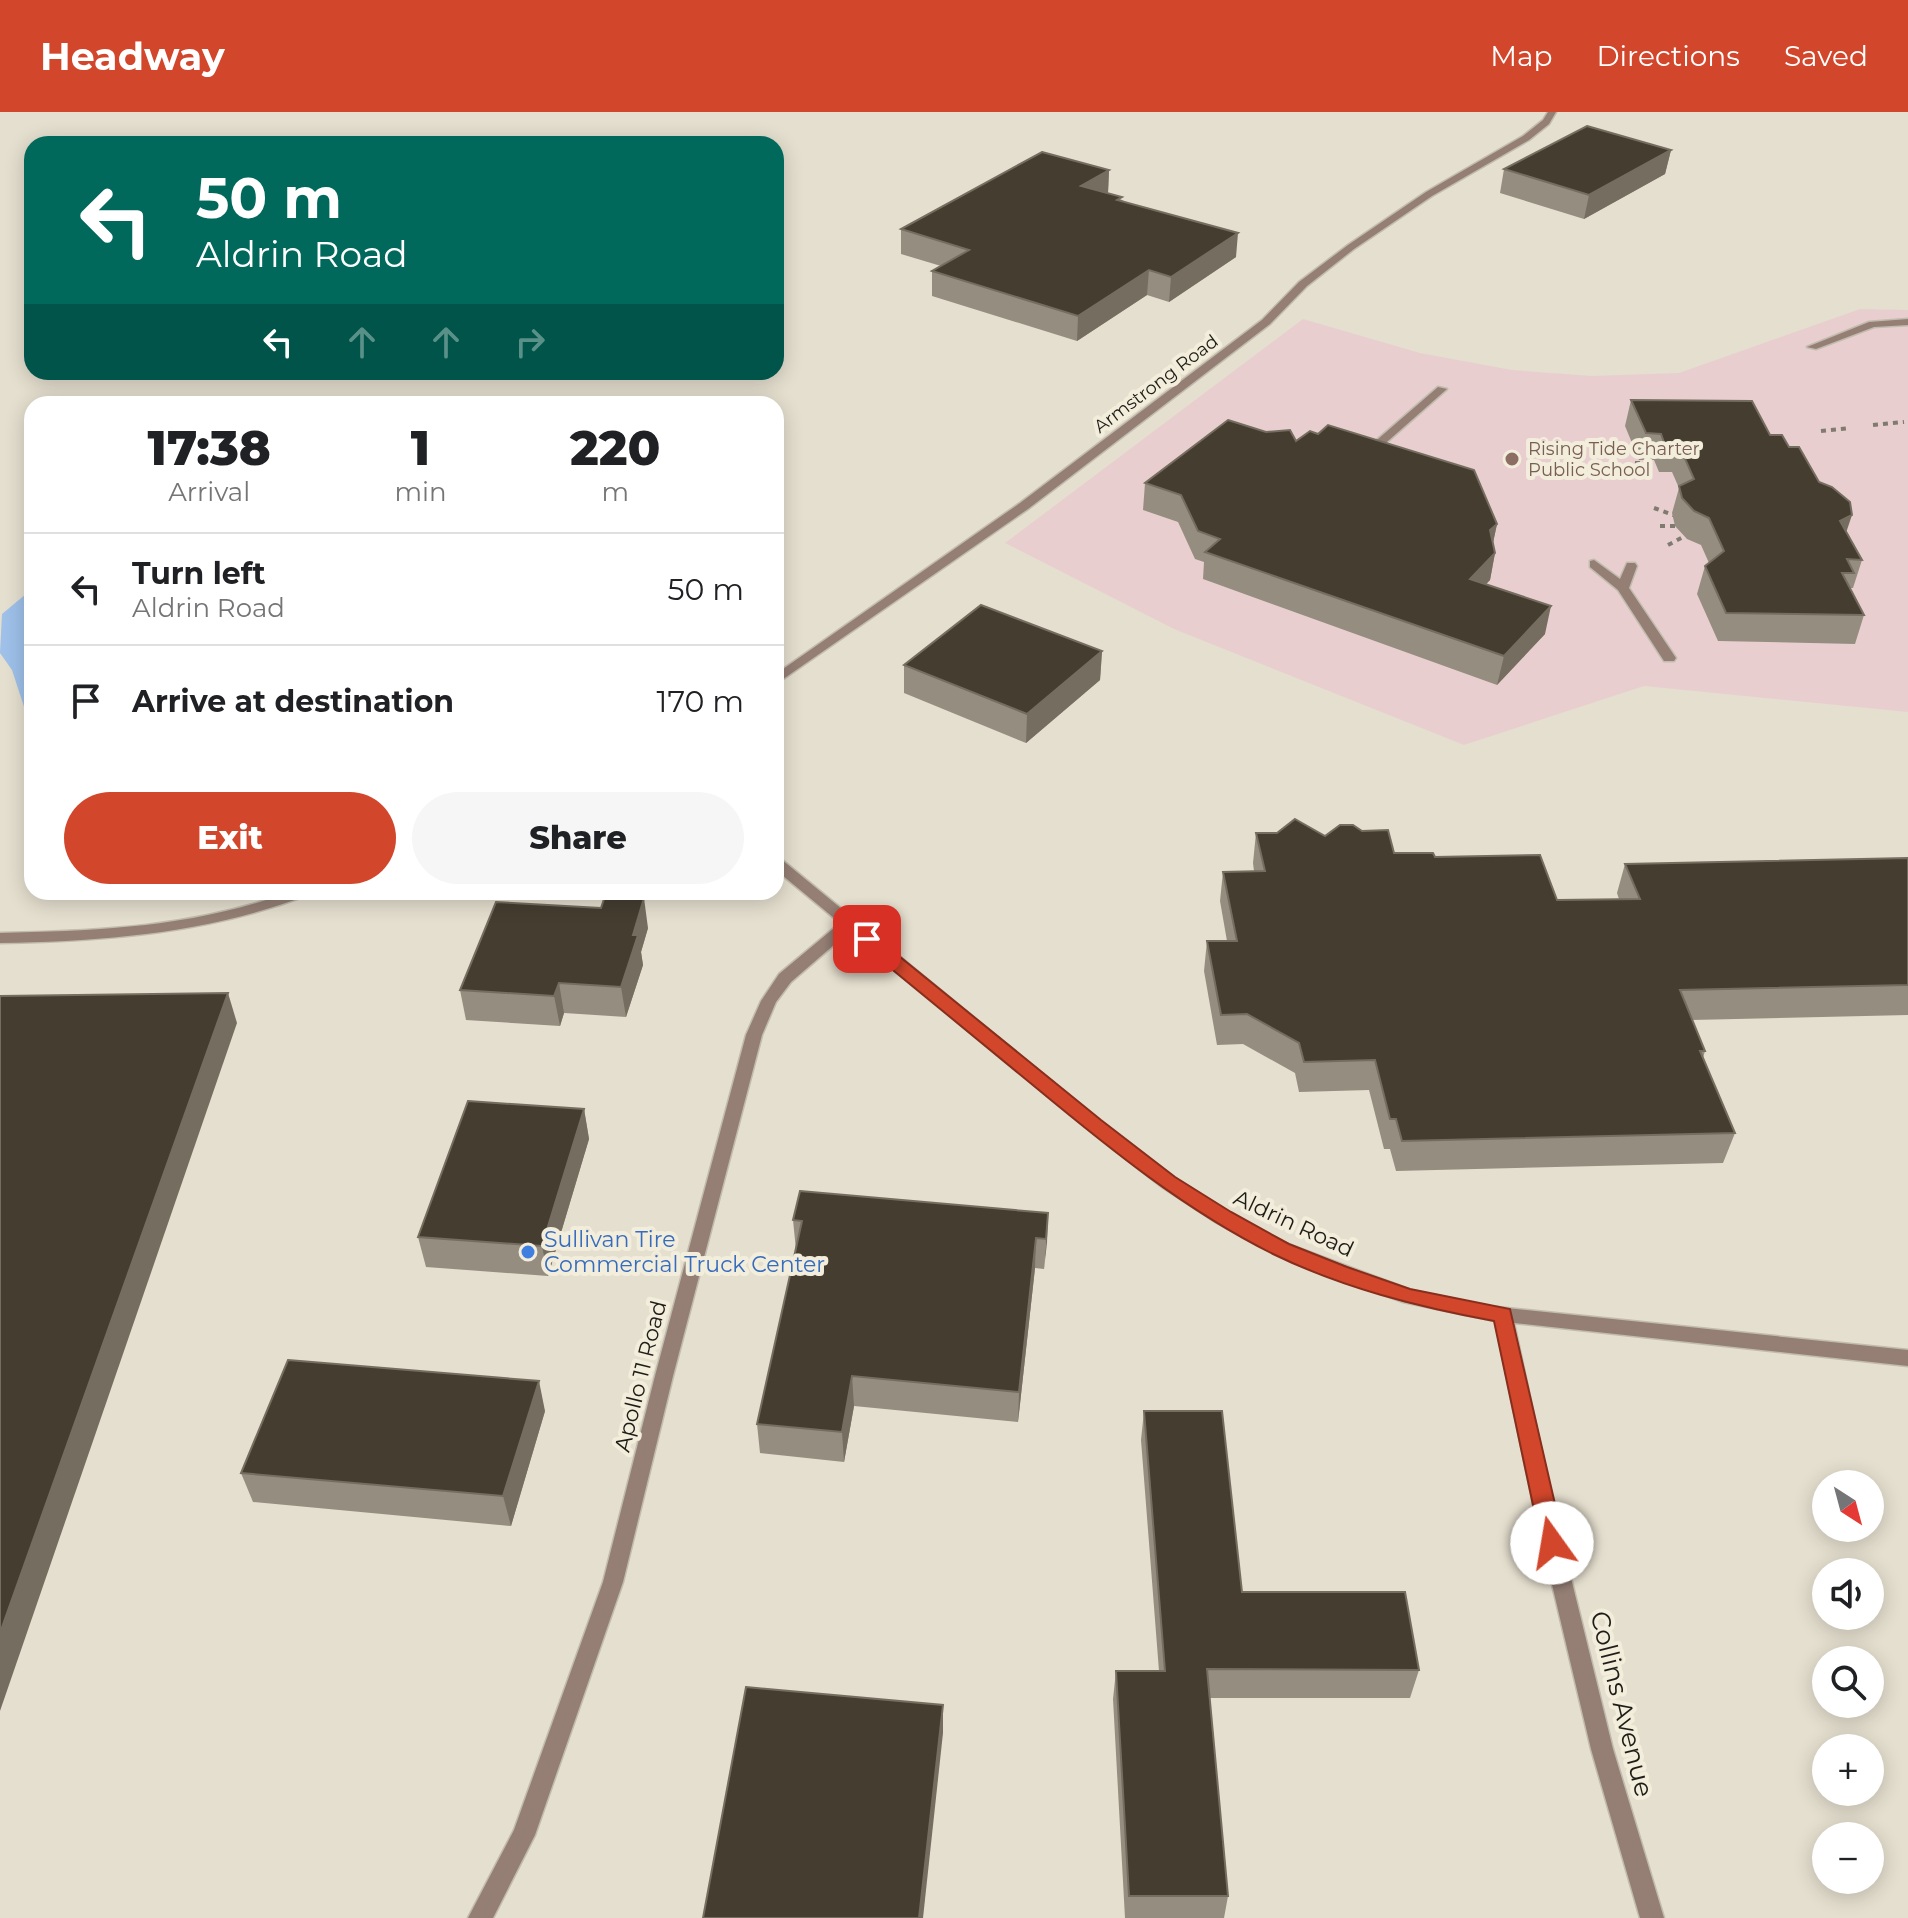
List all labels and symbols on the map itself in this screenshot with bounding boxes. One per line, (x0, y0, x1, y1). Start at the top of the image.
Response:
street label: Armstrong Road (1090, 330, 1222, 438)
place label: Rising Tide Charter Public School (1528, 438, 1700, 481)
marker: Rising Tide Charter Public School (1503, 450, 1521, 468)
pin (833, 905, 901, 973)
street label: Aldrin Road (1229, 1184, 1358, 1263)
place label: Sullivan Tire Commercial Truck Center (544, 1226, 825, 1278)
marker: Sullivan Tire Commercial Truck Center (519, 1243, 537, 1261)
street label: Apollo 11 Road (609, 1298, 672, 1455)
north arrow (1812, 1470, 1884, 1542)
position arrow (1510, 1501, 1594, 1585)
street label: Collins Avenue (1583, 1608, 1661, 1800)

